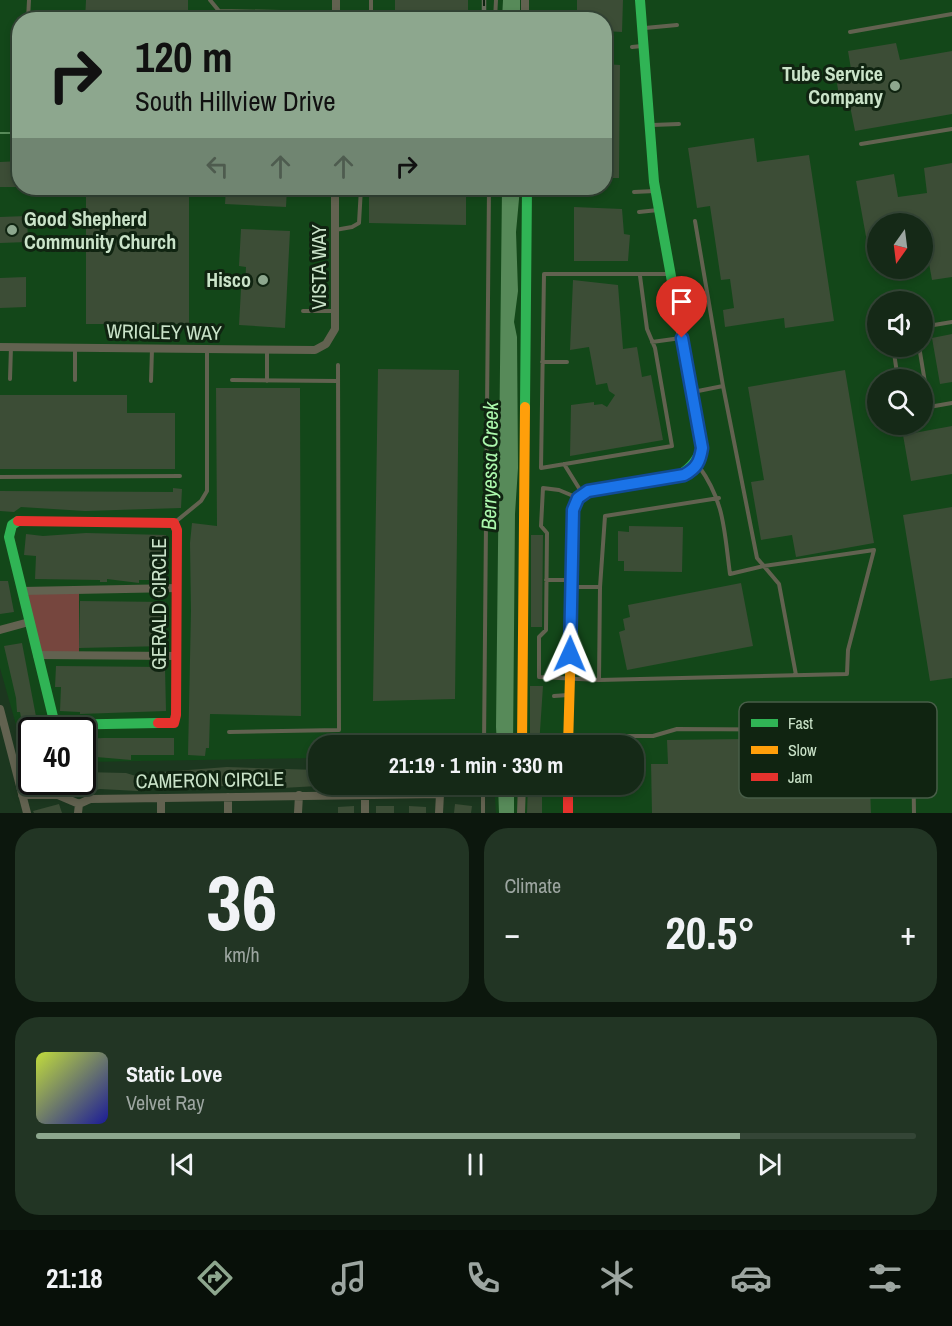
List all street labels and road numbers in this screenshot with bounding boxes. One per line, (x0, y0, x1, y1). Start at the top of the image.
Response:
street label: VISTA WAY (305, 224, 332, 310)
street label: WRIGLEY WAY (106, 317, 222, 346)
street label: GERALD CIRCLE (145, 538, 172, 670)
street label: CAMERON CIRCLE (136, 765, 284, 794)

